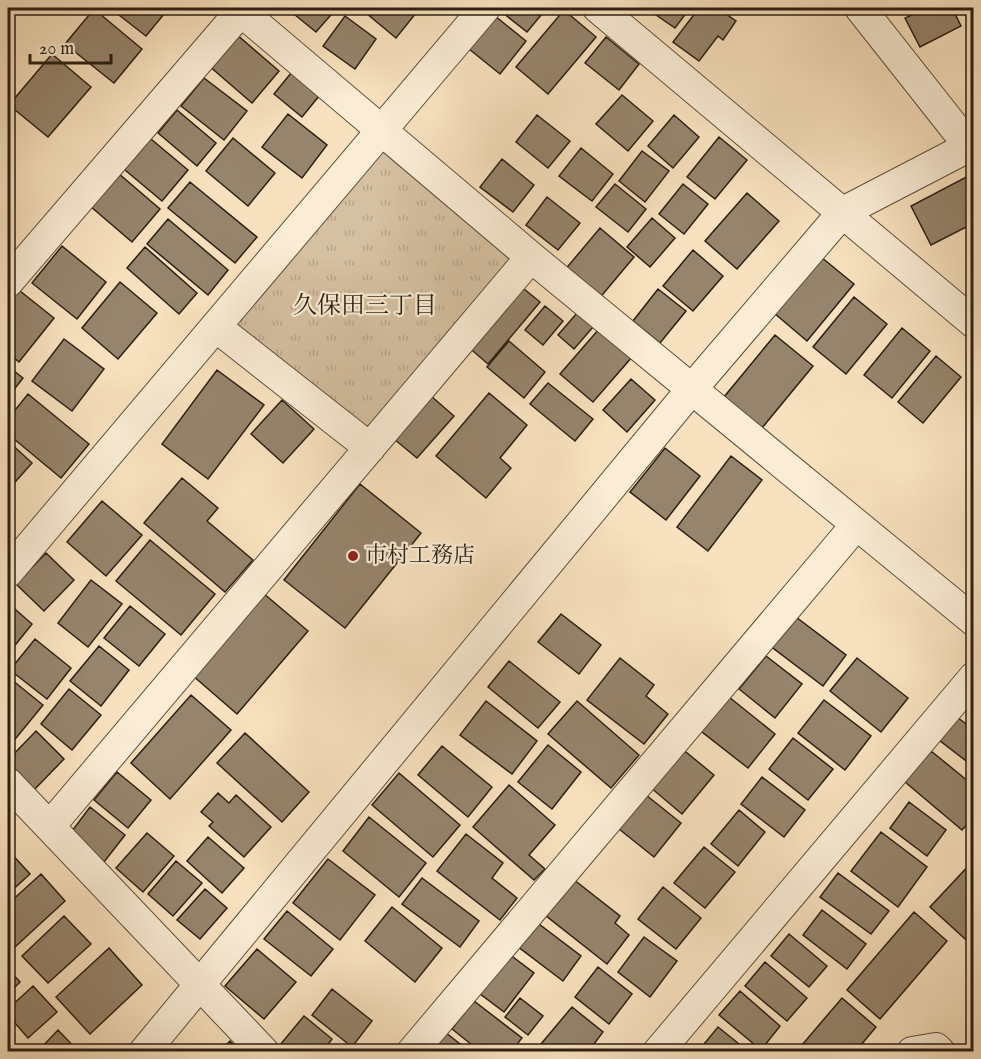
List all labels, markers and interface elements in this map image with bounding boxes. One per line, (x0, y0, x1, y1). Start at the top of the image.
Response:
scale bar (30, 27, 111, 65)
text: 20 m (39, 38, 74, 61)
district label: 久保田三丁目 (293, 291, 437, 322)
place label: 市村工務店 (365, 542, 475, 570)
marker: 市村工務店 (346, 549, 360, 563)

